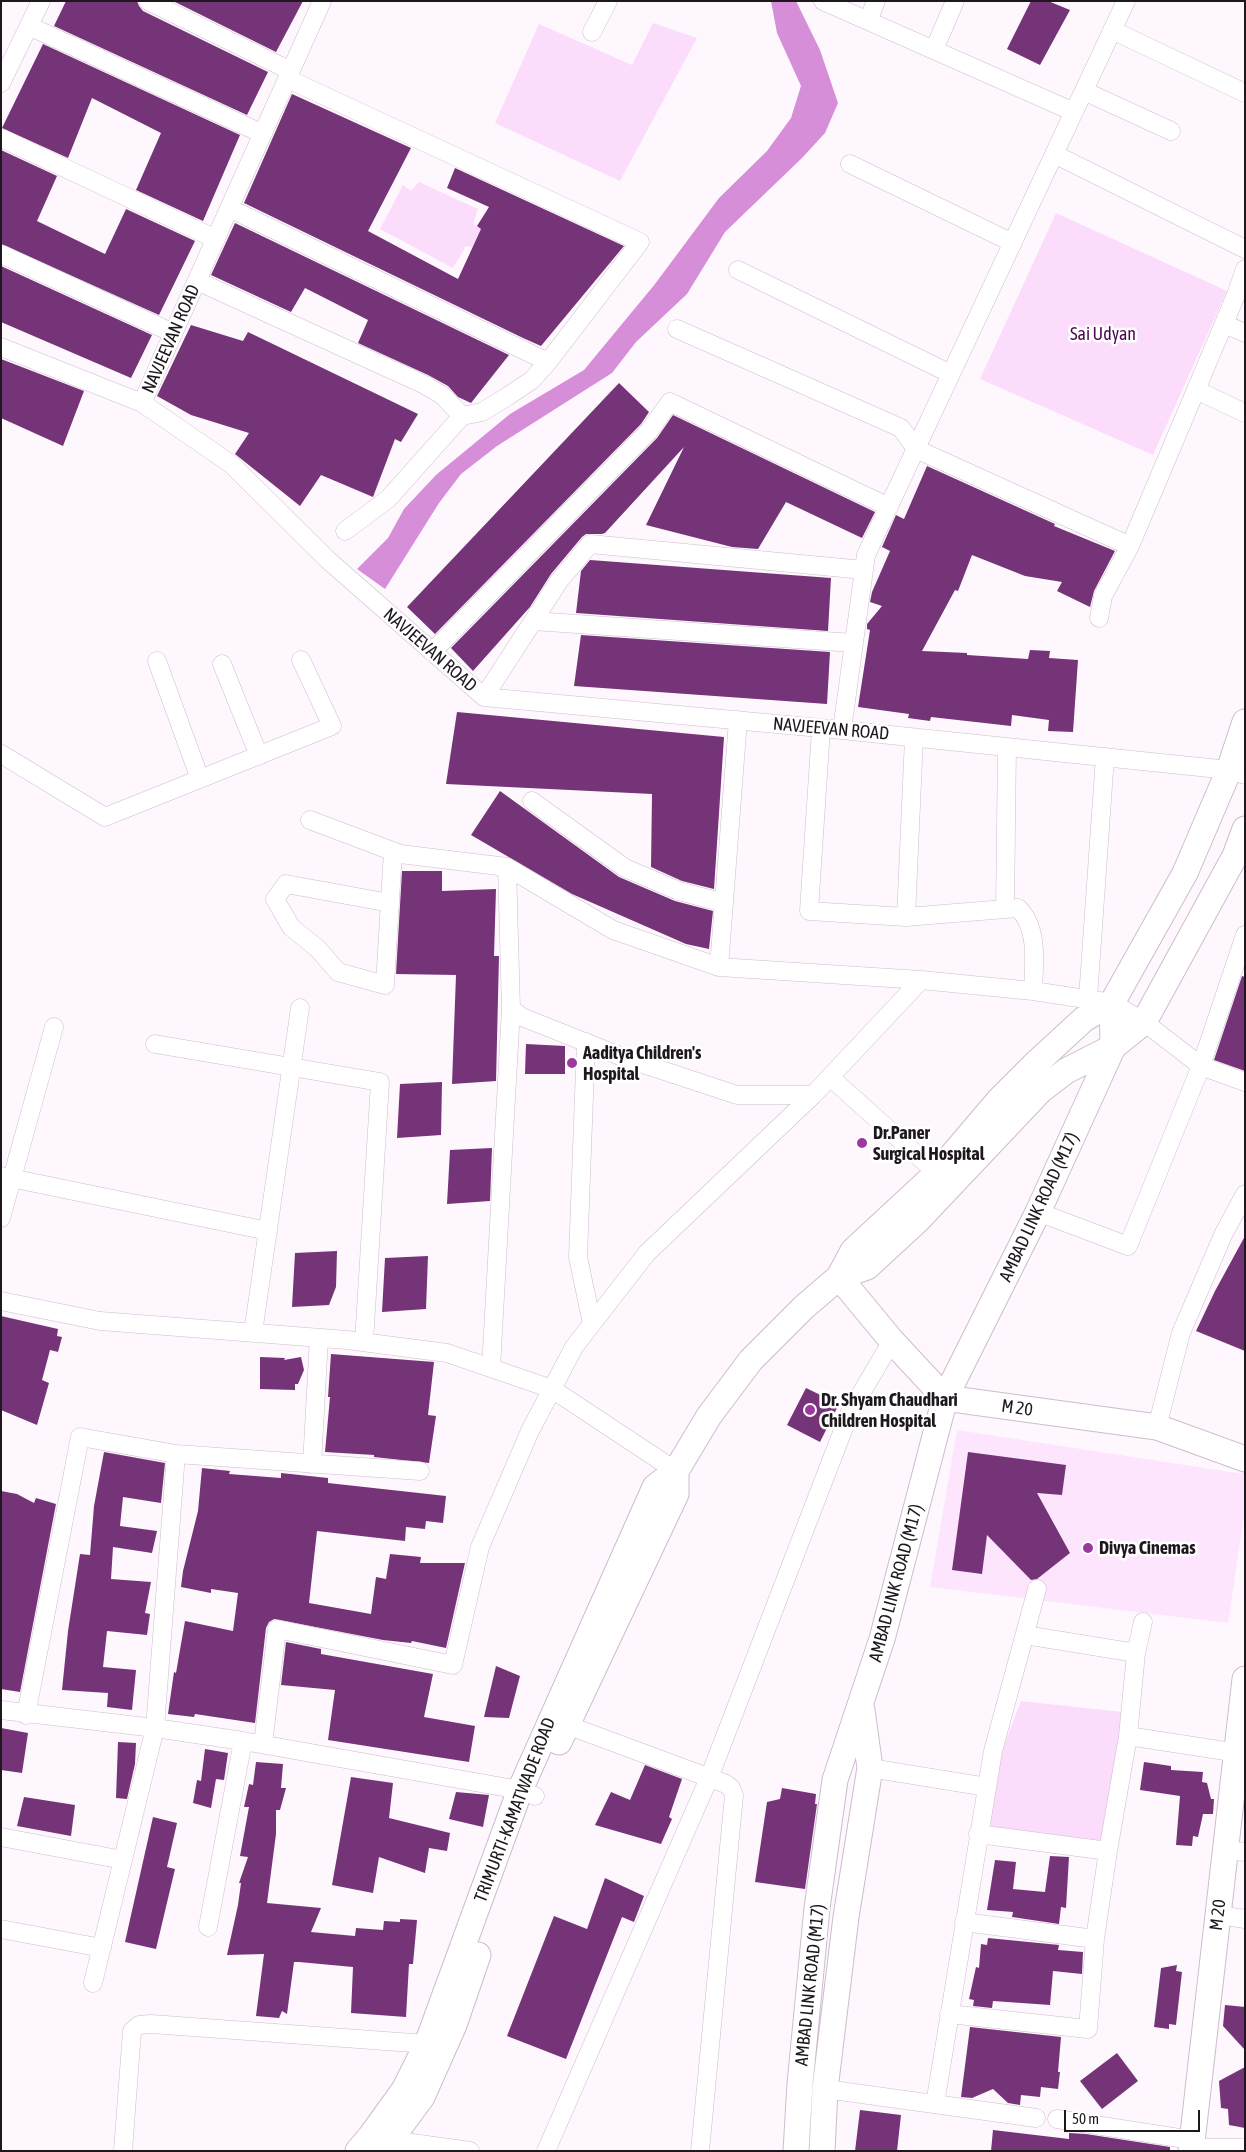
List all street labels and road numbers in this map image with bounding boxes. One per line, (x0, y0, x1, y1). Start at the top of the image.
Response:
street label: NAVJEEVAN ROAD (137, 281, 205, 397)
street label: NAVJEEVAN ROAD (379, 604, 481, 696)
street label: NAVJEEVAN ROAD (772, 713, 890, 745)
street label: AMBAD LINK ROAD (M17) (995, 1129, 1083, 1285)
street label: M 20 (1000, 1395, 1034, 1421)
street label: AMBAD LINK ROAD (M17) (865, 1502, 927, 1664)
street label: TRIMURTI-KAMATWADE ROAD (470, 1715, 560, 1905)
street label: M 20 (1205, 1898, 1231, 1932)
street label: AMBAD LINK ROAD (M17) (791, 1903, 829, 2067)

